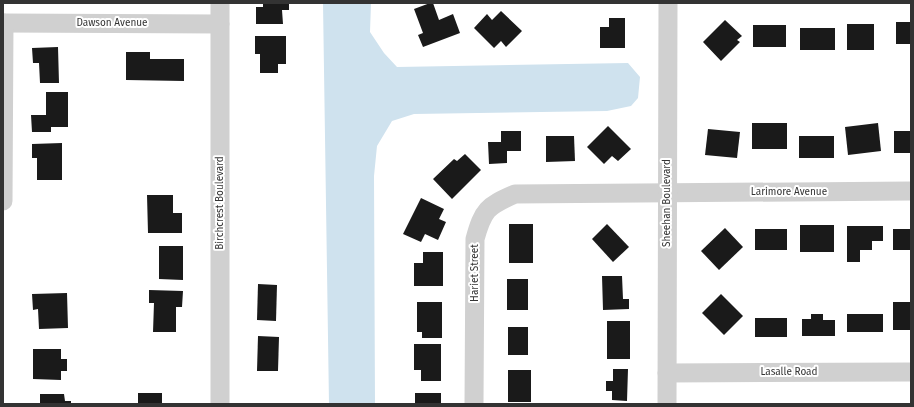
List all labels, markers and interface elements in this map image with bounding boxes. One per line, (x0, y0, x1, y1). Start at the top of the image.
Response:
street label: Dawson Avenue (76, 17, 148, 29)
street label: Birchcrest Boulevard (214, 156, 226, 250)
street label: Sheehan Boulevard (661, 159, 673, 247)
street label: Larimore Avenue (751, 186, 827, 198)
street label: Hariet Street (469, 244, 481, 302)
street label: Lasalle Road (760, 366, 818, 378)

